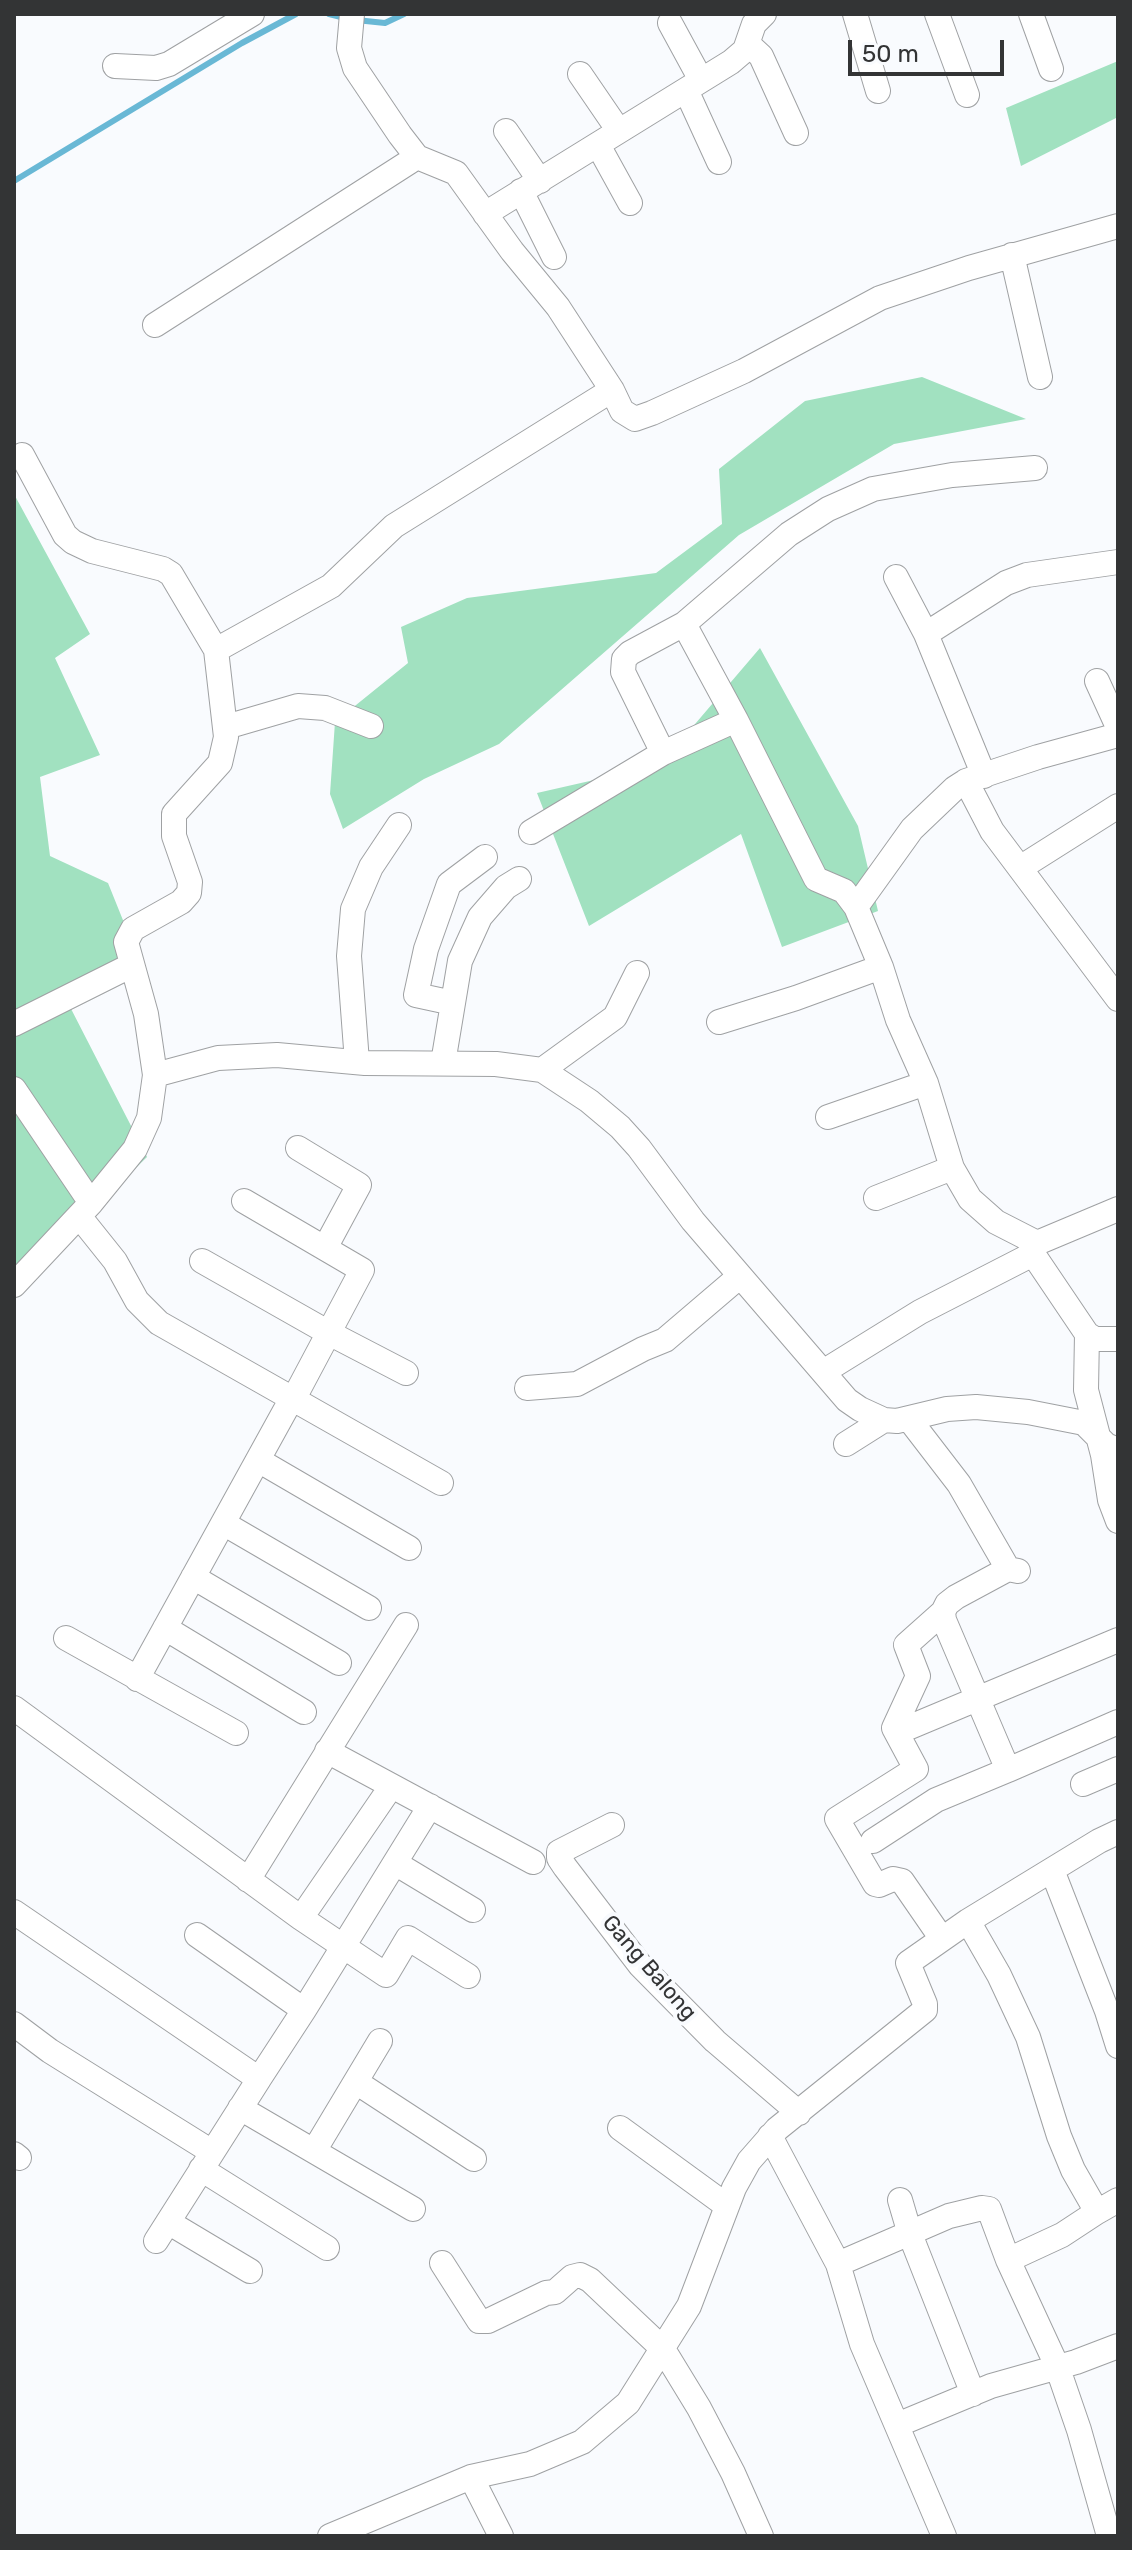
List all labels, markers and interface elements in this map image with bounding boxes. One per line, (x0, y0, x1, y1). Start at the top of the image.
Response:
scale bar (852, 24, 1008, 74)
text: 50 m (862, 40, 919, 68)
street label: Gang Balong (596, 1910, 702, 2026)

